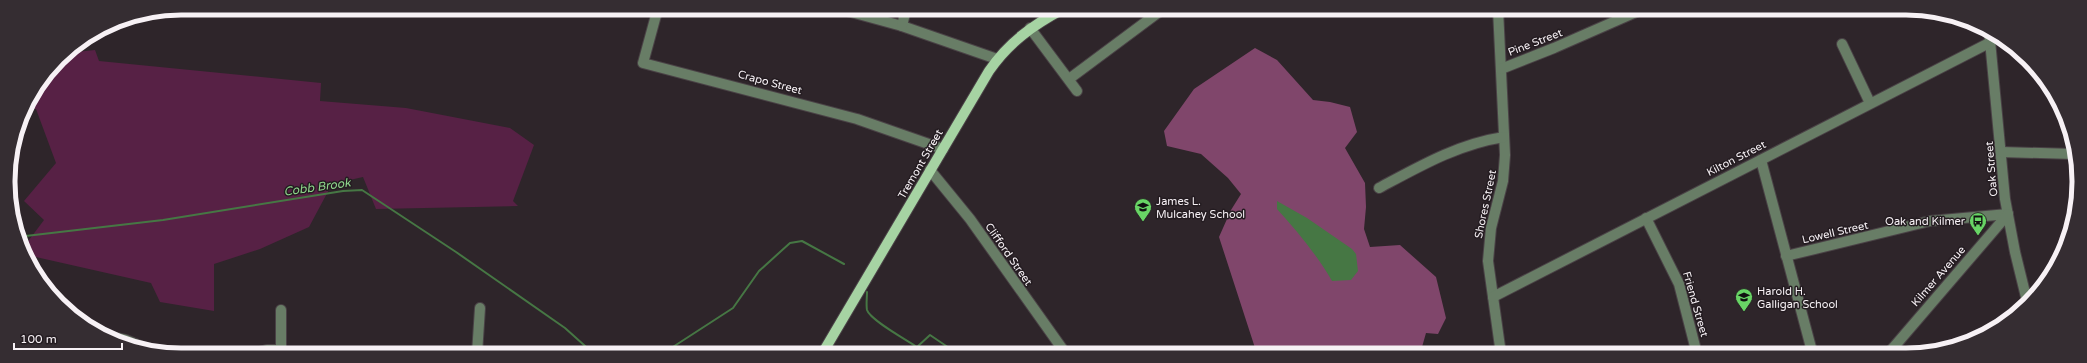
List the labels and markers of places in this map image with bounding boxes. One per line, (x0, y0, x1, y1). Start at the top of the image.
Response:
place label: James L. Mulcahey School (1156, 195, 1245, 221)
school or university icon: James L. Mulcahey School (1133, 197, 1153, 222)
bus stop icon: Oak and Kilmer (1968, 211, 1988, 236)
place label: Oak and Kilmer (1885, 215, 1966, 228)
place label: Harold H. Galligan School (1757, 285, 1838, 311)
school or university icon: Harold H. Galligan School (1734, 287, 1754, 312)

